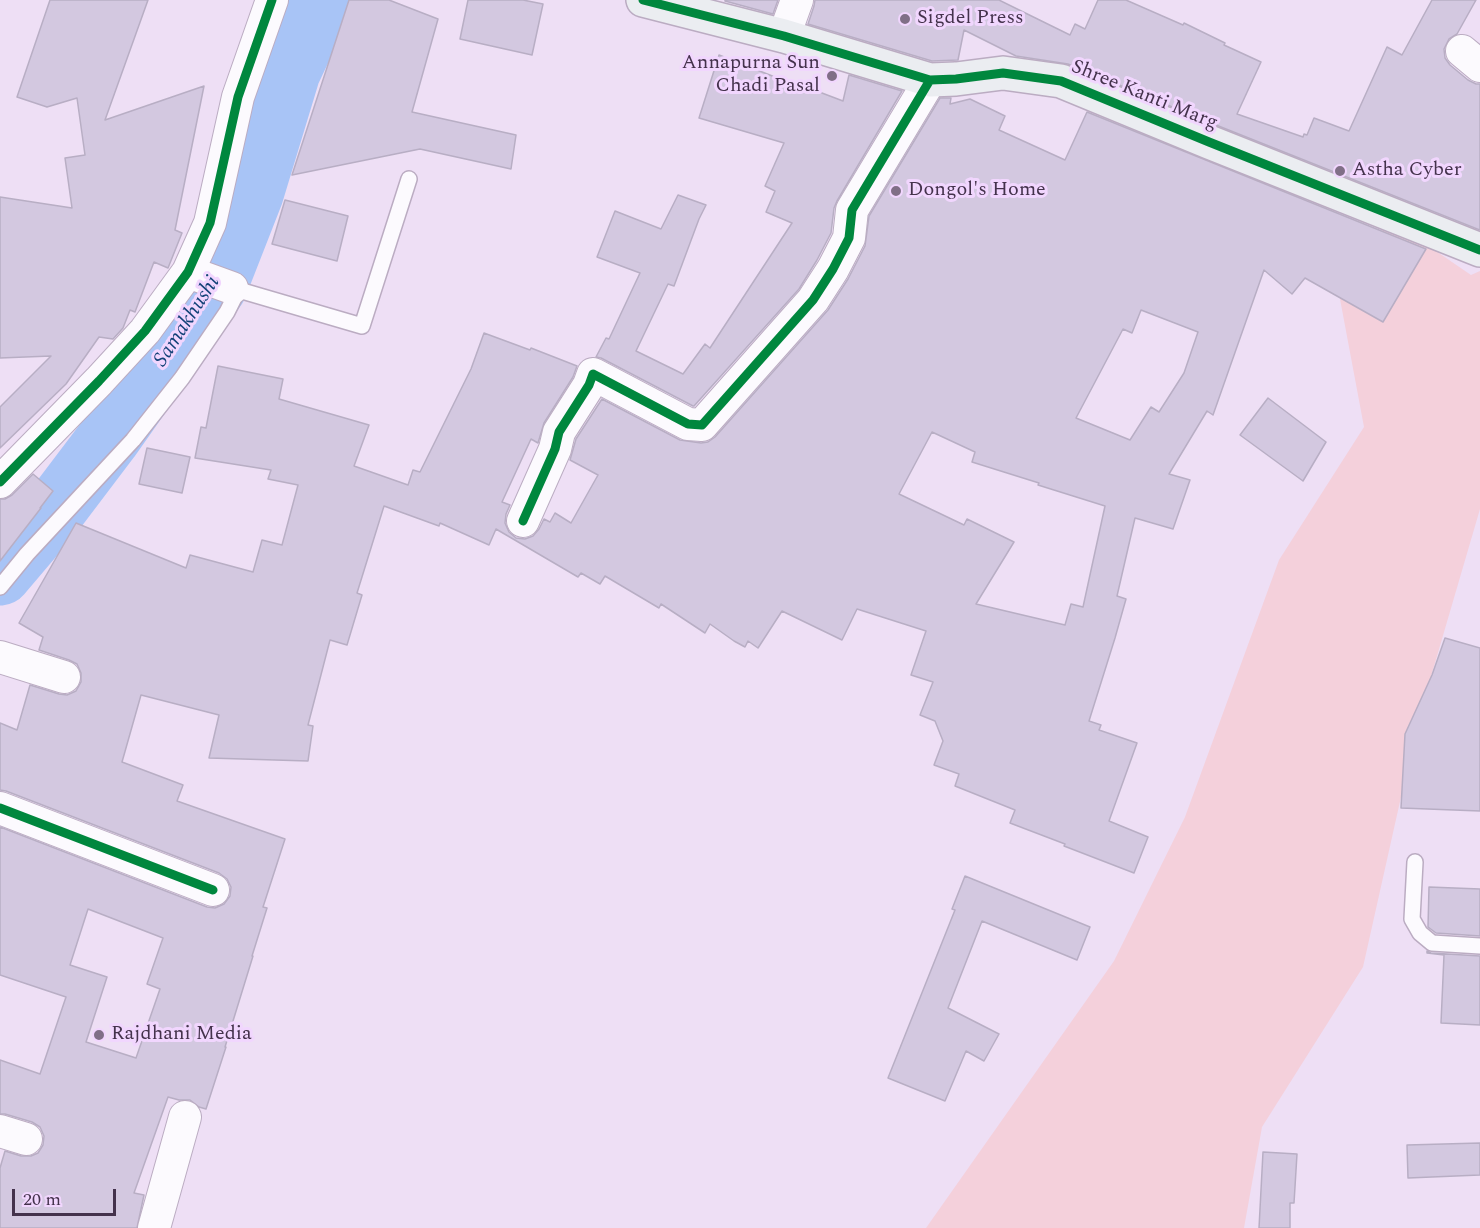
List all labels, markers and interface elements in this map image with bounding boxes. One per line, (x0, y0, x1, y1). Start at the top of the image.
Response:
place label: Sigdel Press (917, 7, 1024, 31)
marker: Sigdel Press (898, 12, 912, 26)
place label: Annapurna Sun Chadi Pasal (682, 52, 820, 99)
street label: Shree Kanti Marg (1067, 56, 1221, 136)
marker: Annapurna Sun Chadi Pasal (825, 69, 839, 83)
place label: Astha Cyber (1352, 159, 1462, 183)
marker: Astha Cyber (1333, 164, 1347, 178)
place label: Dongol's Home (908, 179, 1046, 203)
marker: Dongol's Home (889, 184, 903, 198)
water label: Samakhushi (149, 272, 227, 372)
place label: Rajdhani Media (111, 1023, 252, 1047)
marker: Rajdhani Media (92, 1028, 106, 1042)
scale bar (15, 1177, 118, 1215)
text: 20 m (23, 1186, 61, 1213)

